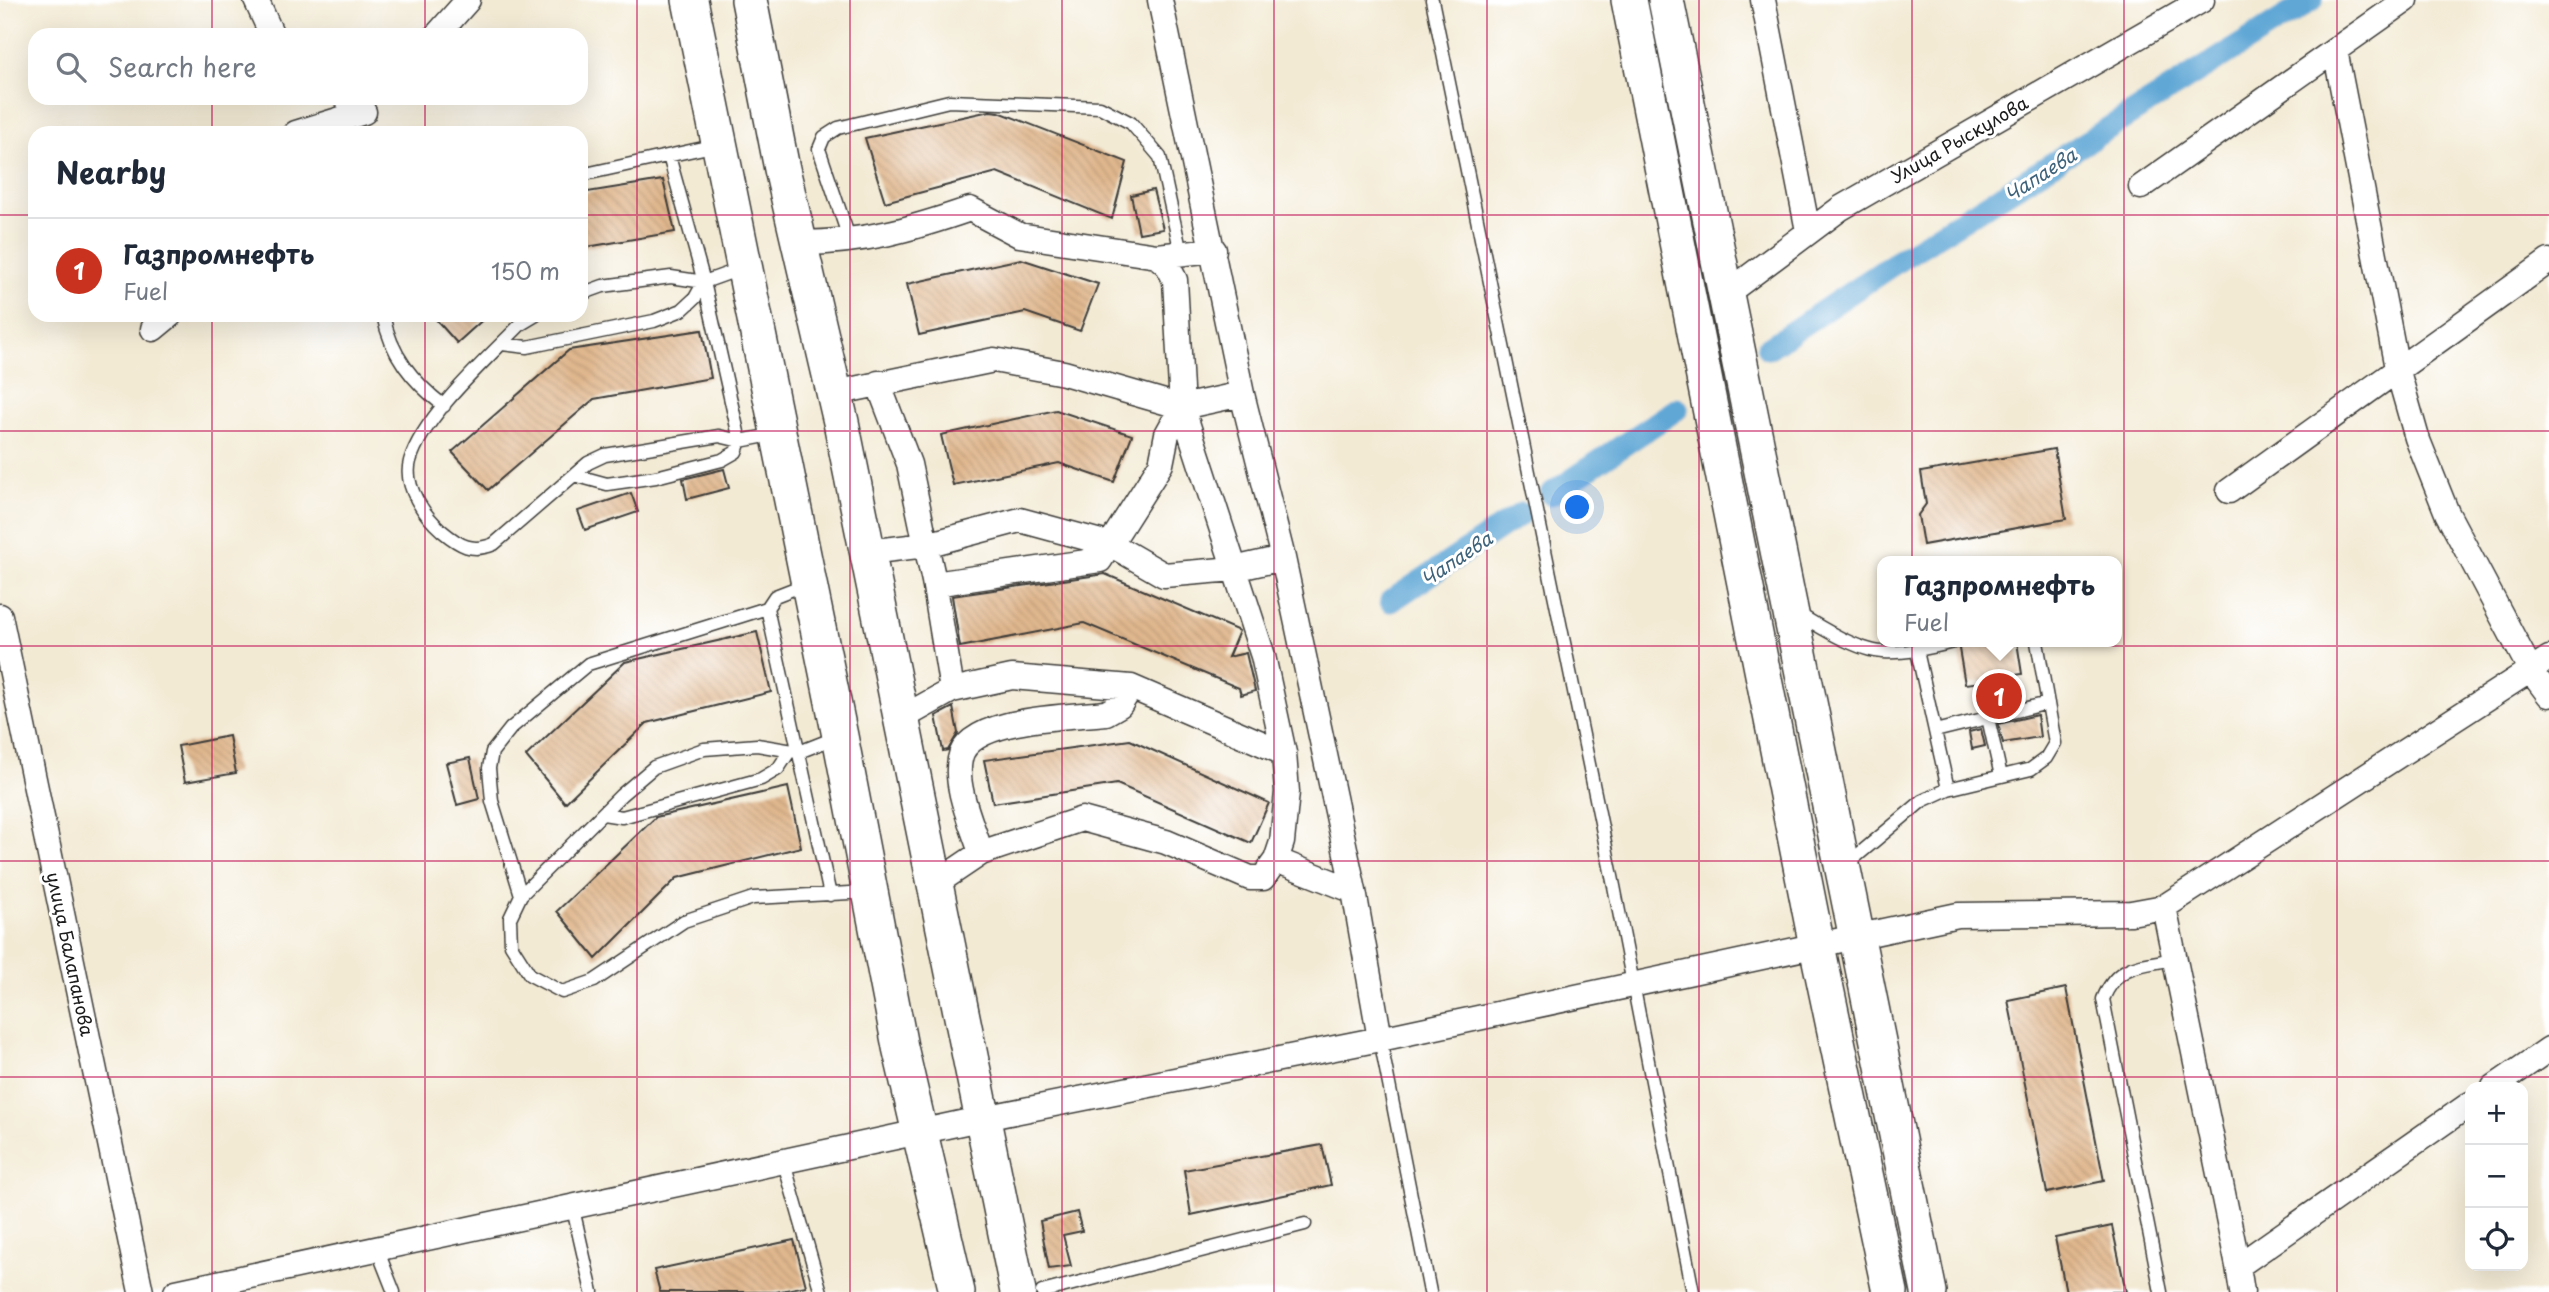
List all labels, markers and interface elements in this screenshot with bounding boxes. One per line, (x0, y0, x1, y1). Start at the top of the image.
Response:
search box (28, 28, 588, 105)
text: Search here (108, 47, 257, 86)
icon: search (52, 48, 90, 86)
street label: Улица Рыскулова (1885, 88, 2033, 189)
water label: Чапаева (1999, 140, 2082, 208)
text: Nearby (56, 149, 166, 194)
text: Газпромнефть (123, 234, 314, 273)
text: 1 (74, 253, 85, 288)
text: 150 m (491, 253, 560, 288)
text: Fuel (123, 273, 168, 308)
your location (1560, 490, 1594, 524)
water label: Чапаева (1415, 523, 1498, 592)
popup (1877, 556, 2122, 647)
text: Газпромнефть (1904, 565, 2095, 604)
text: Fuel (1904, 604, 1949, 639)
pin: 1 (1976, 670, 2022, 722)
street label: улица Балапанова (40, 869, 102, 1039)
map controls (2465, 1082, 2528, 1271)
button: + (2465, 1082, 2528, 1145)
button: − (2465, 1145, 2528, 1208)
button: locate (2465, 1208, 2528, 1271)

